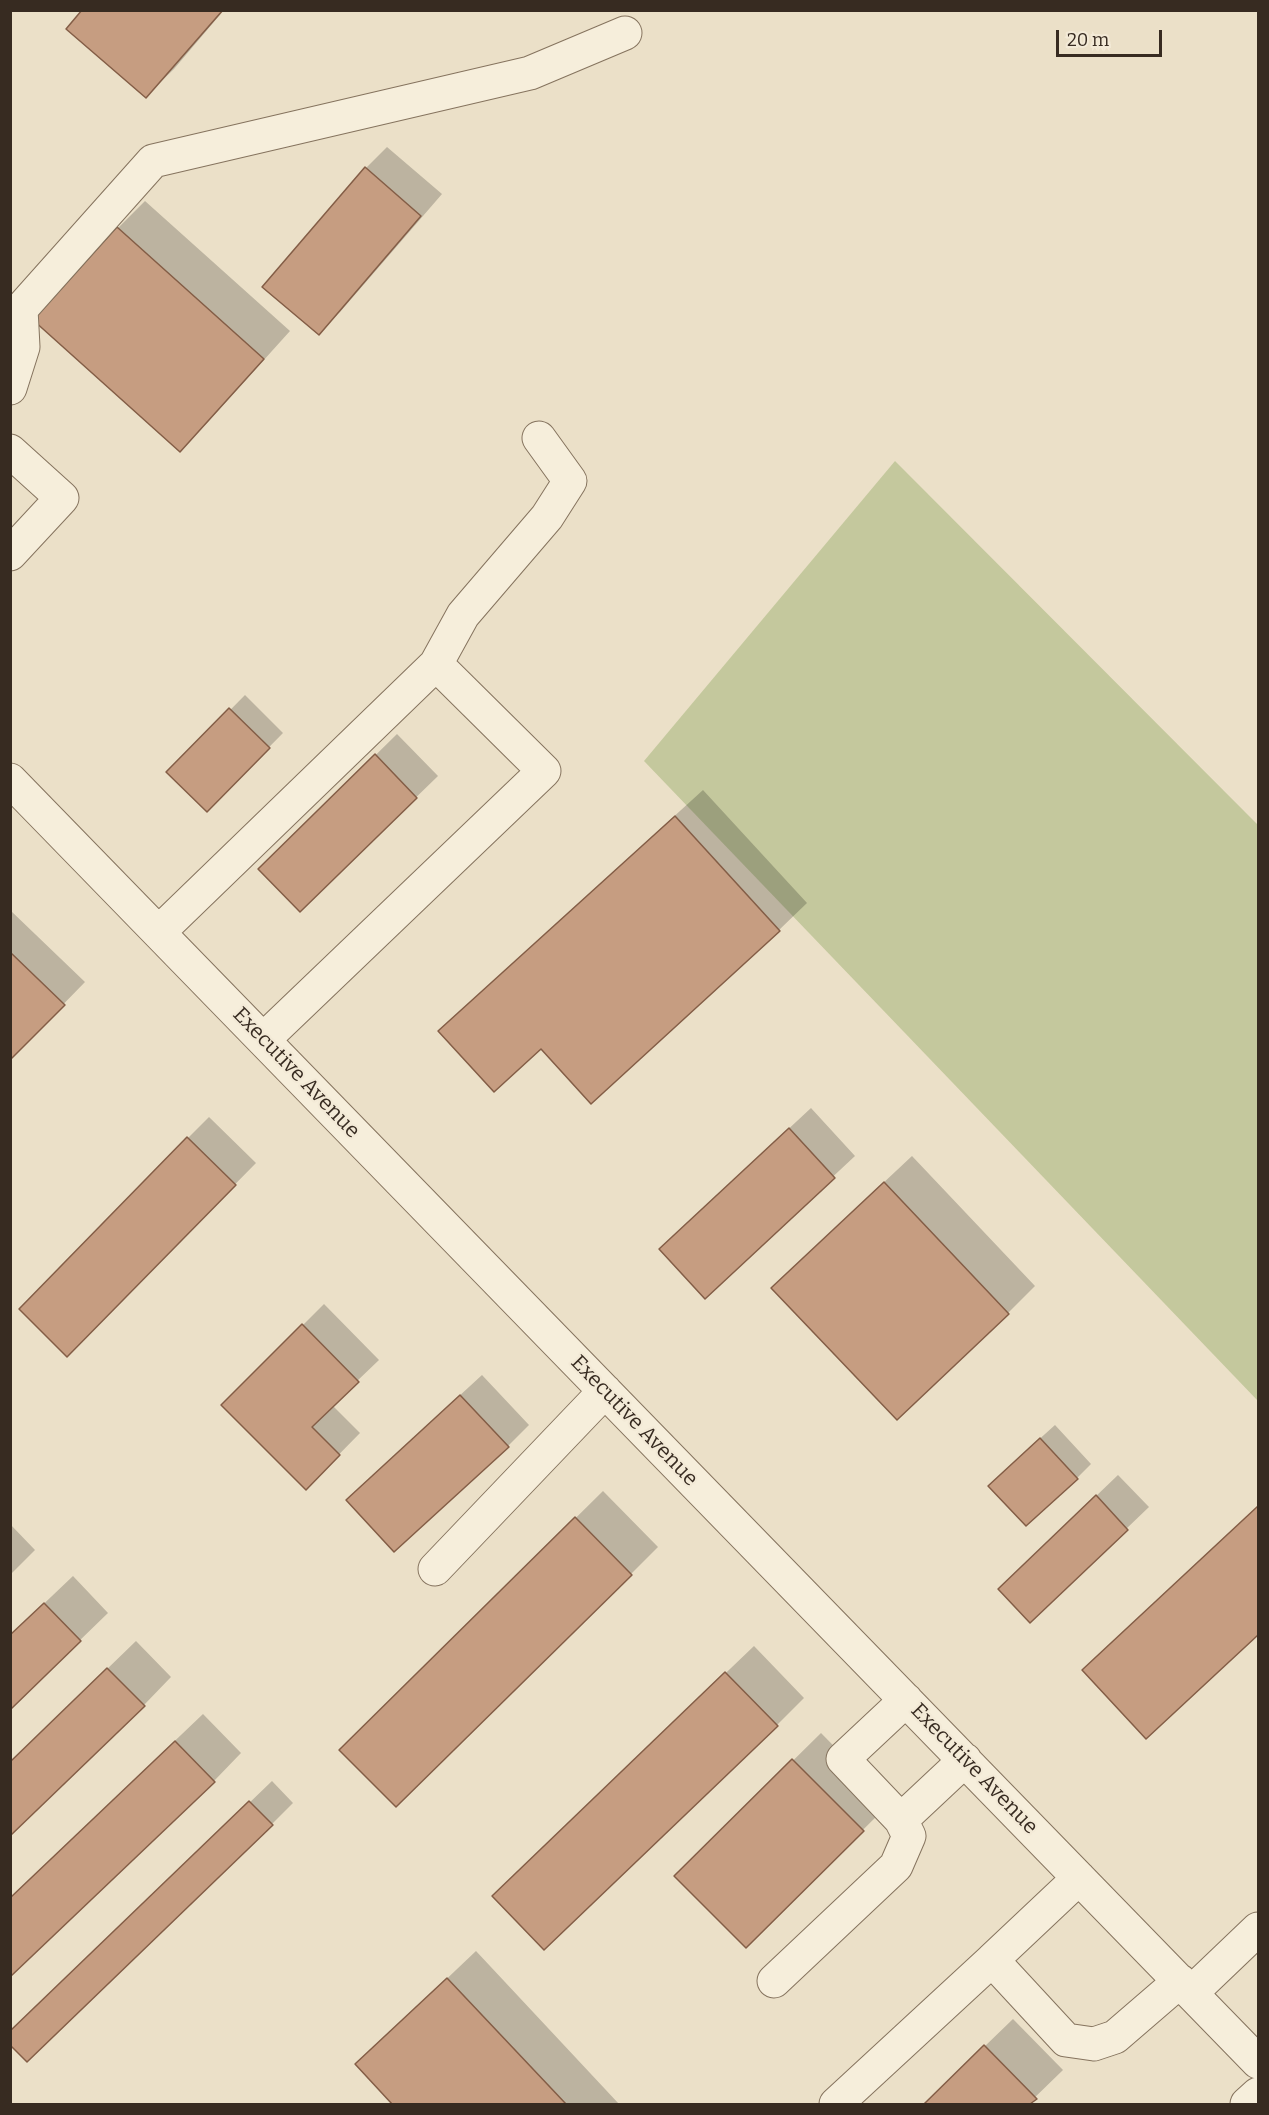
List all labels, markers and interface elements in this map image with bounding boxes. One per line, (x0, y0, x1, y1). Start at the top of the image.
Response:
scale bar (1059, 18, 1166, 56)
text: 20 m (1067, 29, 1109, 51)
street label: Executive Avenue (227, 1002, 365, 1144)
street label: Executive Avenue (565, 1350, 703, 1492)
street label: Executive Avenue (905, 1698, 1043, 1840)

